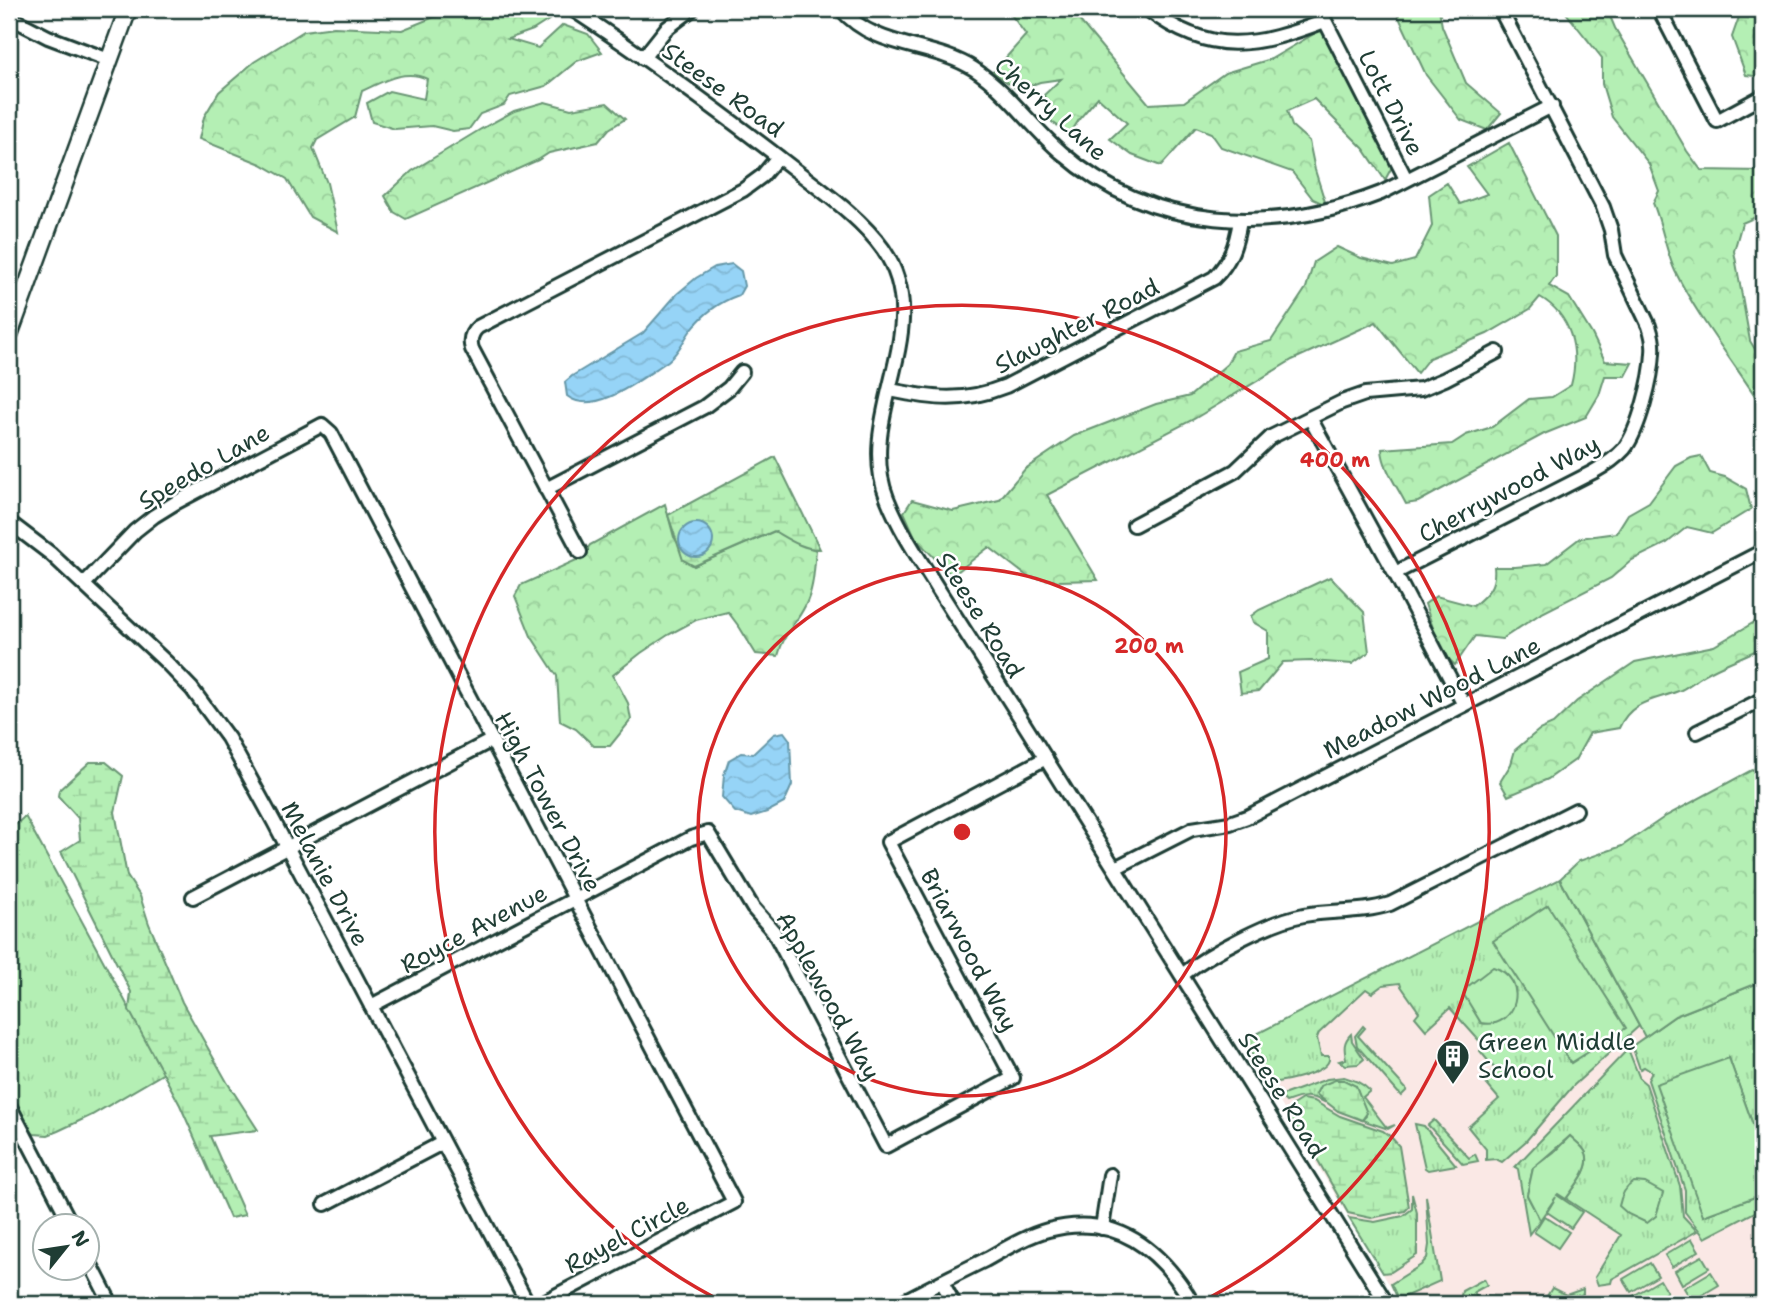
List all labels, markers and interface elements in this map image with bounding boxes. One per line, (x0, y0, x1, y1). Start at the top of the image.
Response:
street label: Steese Road (656, 35, 790, 145)
street label: Lott Drive (1351, 45, 1431, 161)
street label: Cherry Lane (988, 50, 1114, 168)
street label: Slaughter Road (989, 271, 1165, 381)
street label: Speedo Lane (132, 416, 276, 518)
street label: Cherrywood Way (1413, 428, 1605, 550)
text: 400 m (1300, 446, 1370, 474)
street label: Steese Road (929, 546, 1031, 684)
street label: Meadow Wood Lane (1318, 629, 1546, 767)
text: 200 m (1114, 632, 1184, 660)
street label: High Tower Drive (487, 706, 609, 898)
street label: Melanie Drive (273, 796, 377, 952)
centre of rings (950, 820, 974, 844)
street label: Briarwood Way (913, 863, 1025, 1037)
street label: Royce Avenue (395, 877, 553, 981)
street label: Applewood Way (768, 906, 888, 1086)
street label: Steese Road (1231, 1026, 1333, 1164)
place label: Green Middle School (1478, 1026, 1636, 1086)
building icon: Green Middle School (1434, 1037, 1472, 1086)
street label: Rayel Circle (559, 1189, 695, 1281)
north arrow (32, 1212, 102, 1282)
text: N (66, 1226, 95, 1252)

